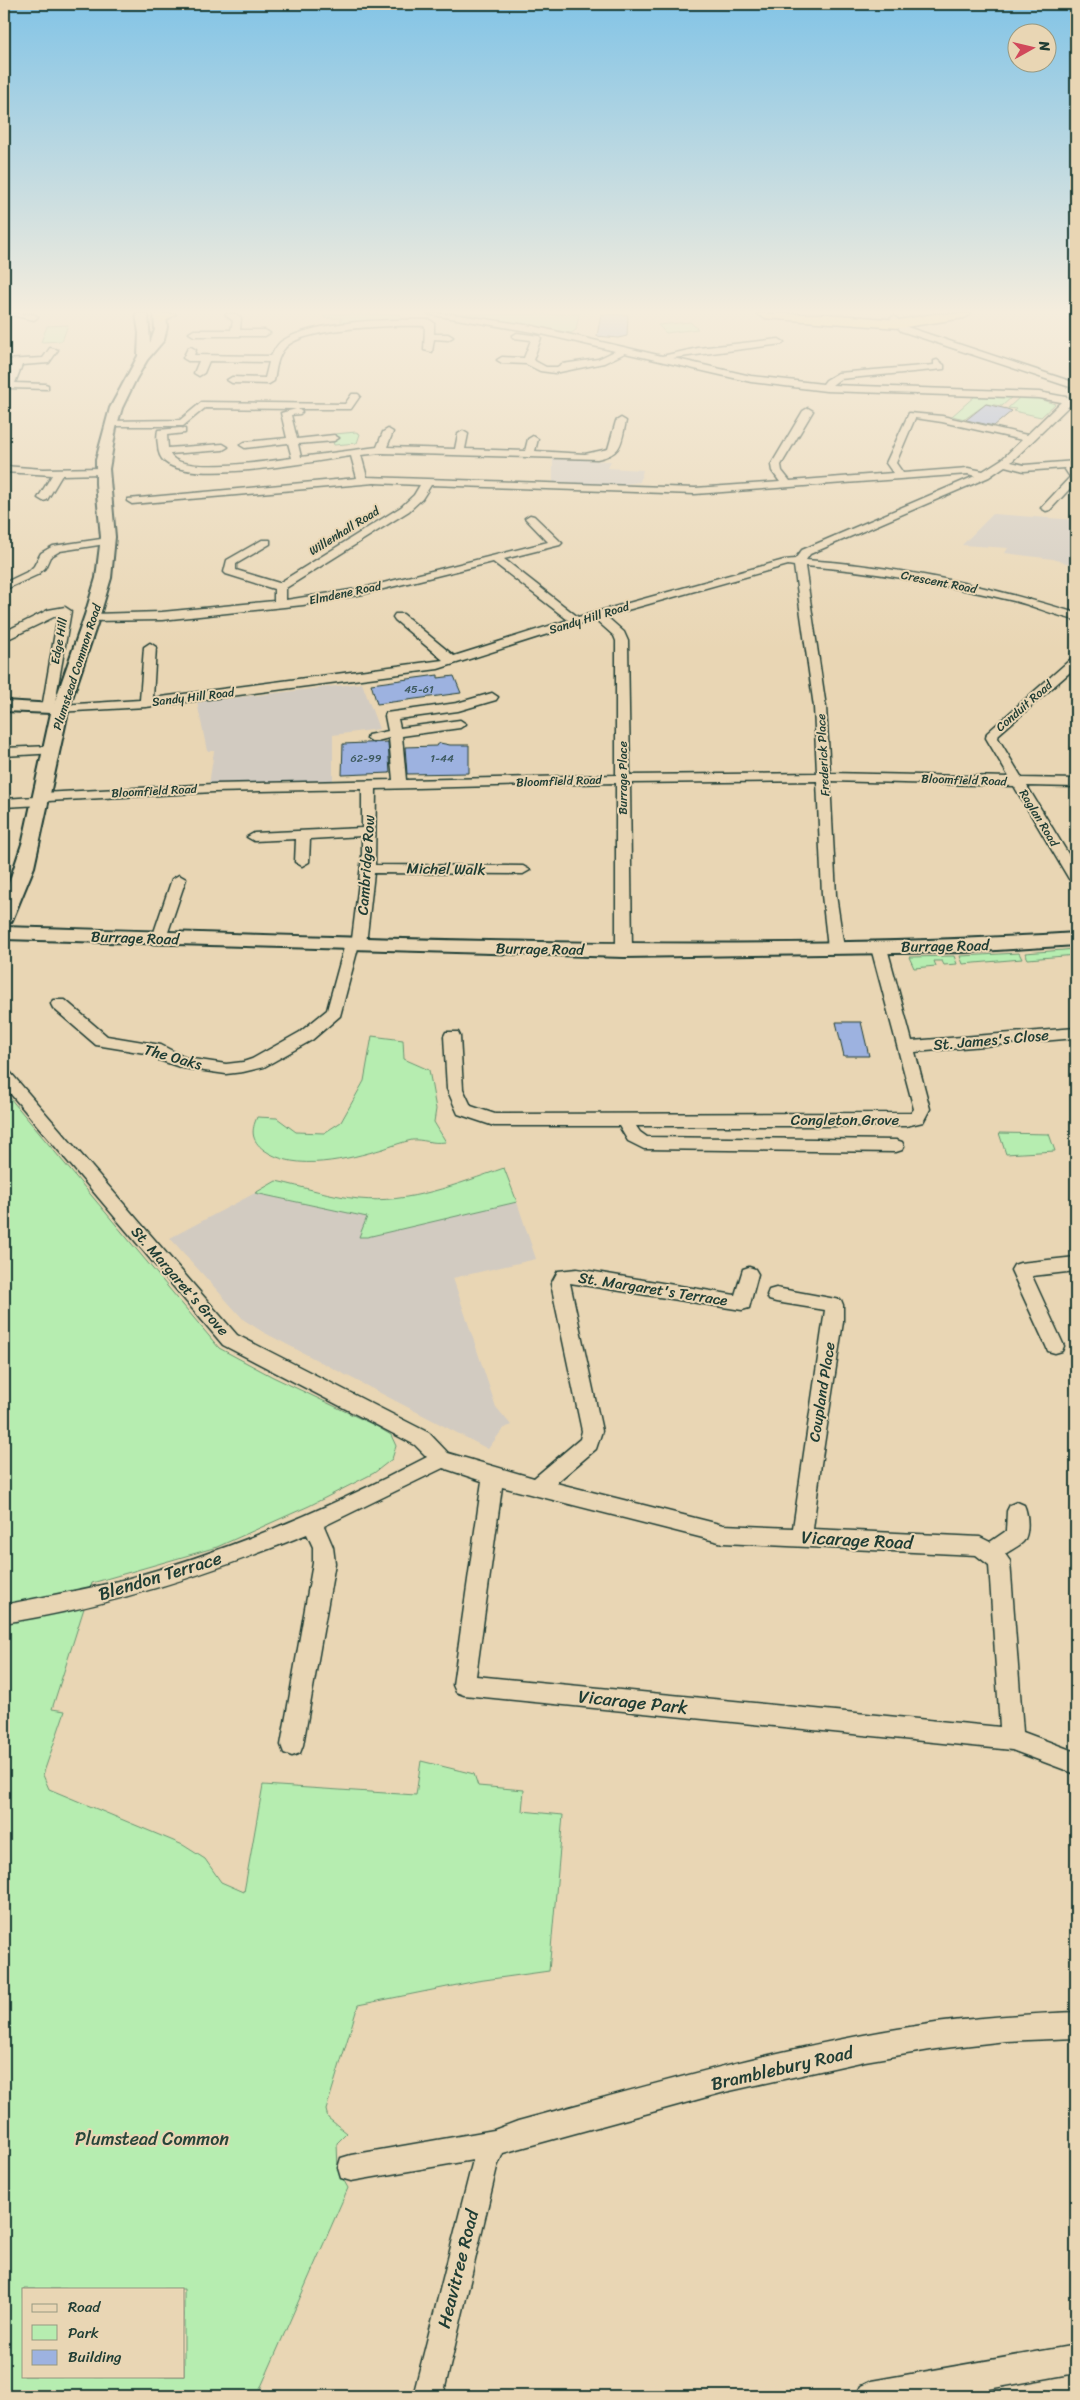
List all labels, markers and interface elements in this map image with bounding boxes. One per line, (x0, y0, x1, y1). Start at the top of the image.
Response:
north arrow (1008, 22, 1058, 72)
text: N (1031, 39, 1057, 53)
street label: Willenhall Road (304, 500, 385, 562)
street label: Crescent Road (899, 564, 979, 600)
street label: Elmdene Road (307, 574, 384, 611)
street label: Sandy Hill Road (546, 595, 632, 641)
street label: Plumstead Common Road (46, 600, 108, 733)
street label: Edge Hill (44, 615, 74, 666)
street label: Conduit Road (990, 674, 1059, 737)
house number: 45-61 (404, 680, 434, 699)
street label: Sandy Hill Road (151, 681, 236, 713)
street label: Frederick Place (810, 713, 836, 797)
street label: Burrage Place (612, 741, 634, 815)
house number: 62-99 (350, 749, 382, 768)
house number: 1-44 (430, 749, 454, 768)
street label: Bloomfield Road (516, 768, 603, 793)
street label: Bloomfield Road (921, 768, 1008, 793)
street label: Bloomfield Road (111, 778, 198, 804)
street label: Raglan Road (1013, 785, 1066, 853)
street label: Cambridge Row (350, 813, 383, 916)
street label: Michel Walk (406, 855, 486, 883)
street label: Burrage Road (90, 923, 181, 953)
street label: Burrage Road (901, 932, 990, 960)
street label: Burrage Road (496, 935, 585, 963)
street label: St. James's Close (932, 1022, 1050, 1058)
street label: The Oaks (141, 1036, 206, 1078)
street label: Congleton Grove (791, 1107, 899, 1133)
street label: St. Margaret's Grove (124, 1220, 236, 1342)
street label: St. Margaret's Terrace (576, 1264, 730, 1314)
street label: Coupland Place (801, 1340, 843, 1444)
street label: Vicarage Road (800, 1521, 915, 1559)
street label: Blendon Terrace (94, 1542, 226, 1610)
street label: Vicarage Park (577, 1680, 690, 1724)
street label: Bramblebury Road (708, 2036, 858, 2100)
park label: Plumstead Common (75, 2123, 229, 2155)
street label: Heavitree Road (428, 2205, 489, 2332)
legend (22, 2288, 185, 2378)
text: Road (68, 2294, 101, 2320)
text: Park (68, 2320, 99, 2346)
text: Building (68, 2344, 122, 2370)

